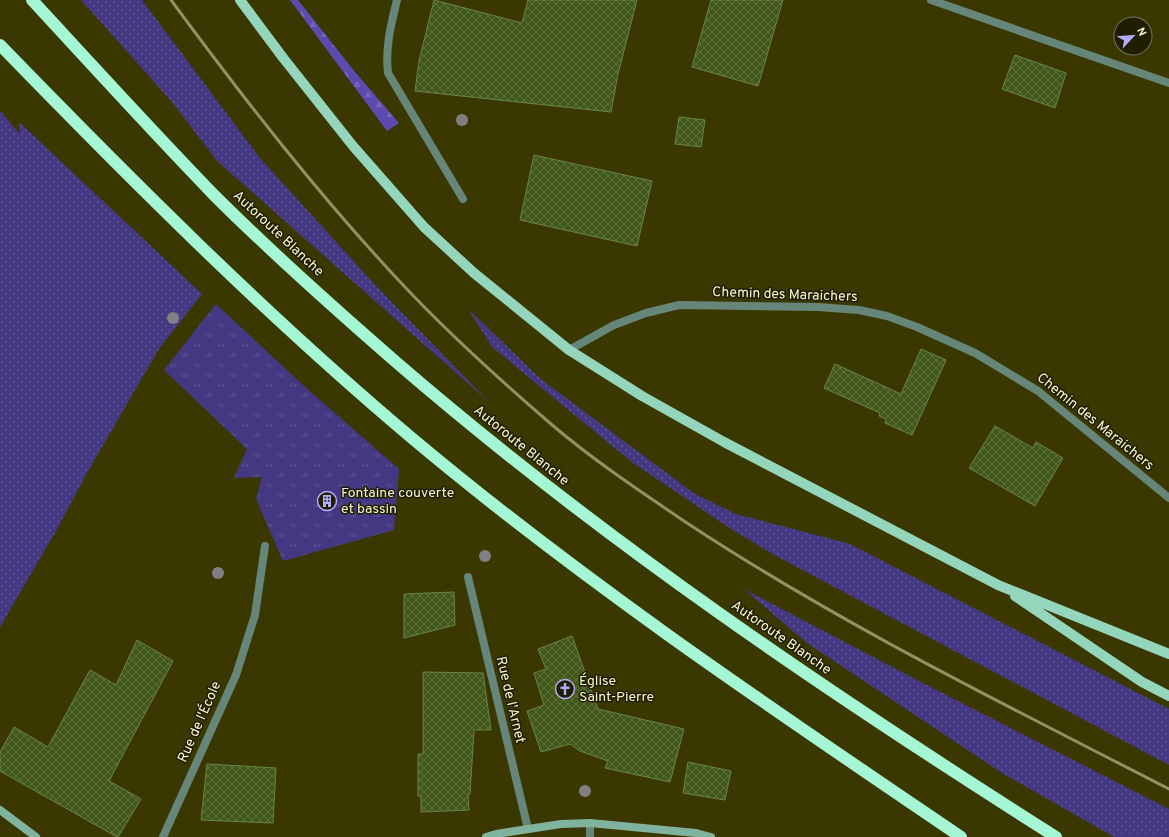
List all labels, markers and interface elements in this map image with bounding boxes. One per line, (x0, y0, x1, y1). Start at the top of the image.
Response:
north arrow (1113, 16, 1153, 56)
text: N (1133, 25, 1149, 39)
street label: Autoroute Blanche (229, 188, 327, 280)
street label: Chemin des Maraichers (712, 284, 858, 306)
street label: Chemin des Maraichers (1033, 370, 1157, 474)
street label: Autoroute Blanche (470, 402, 572, 490)
place label: Fontaine couverte et bassin (341, 485, 454, 518)
building icon: Fontaine couverte et bassin (316, 490, 338, 512)
street label: Autoroute Blanche (728, 597, 834, 679)
street label: Rue de l'Arnet (492, 655, 528, 745)
place label: Église Saint-Pierre (579, 672, 654, 706)
street label: Rue de l'École (174, 678, 225, 765)
church icon: Église Saint-Pierre (554, 678, 576, 700)

